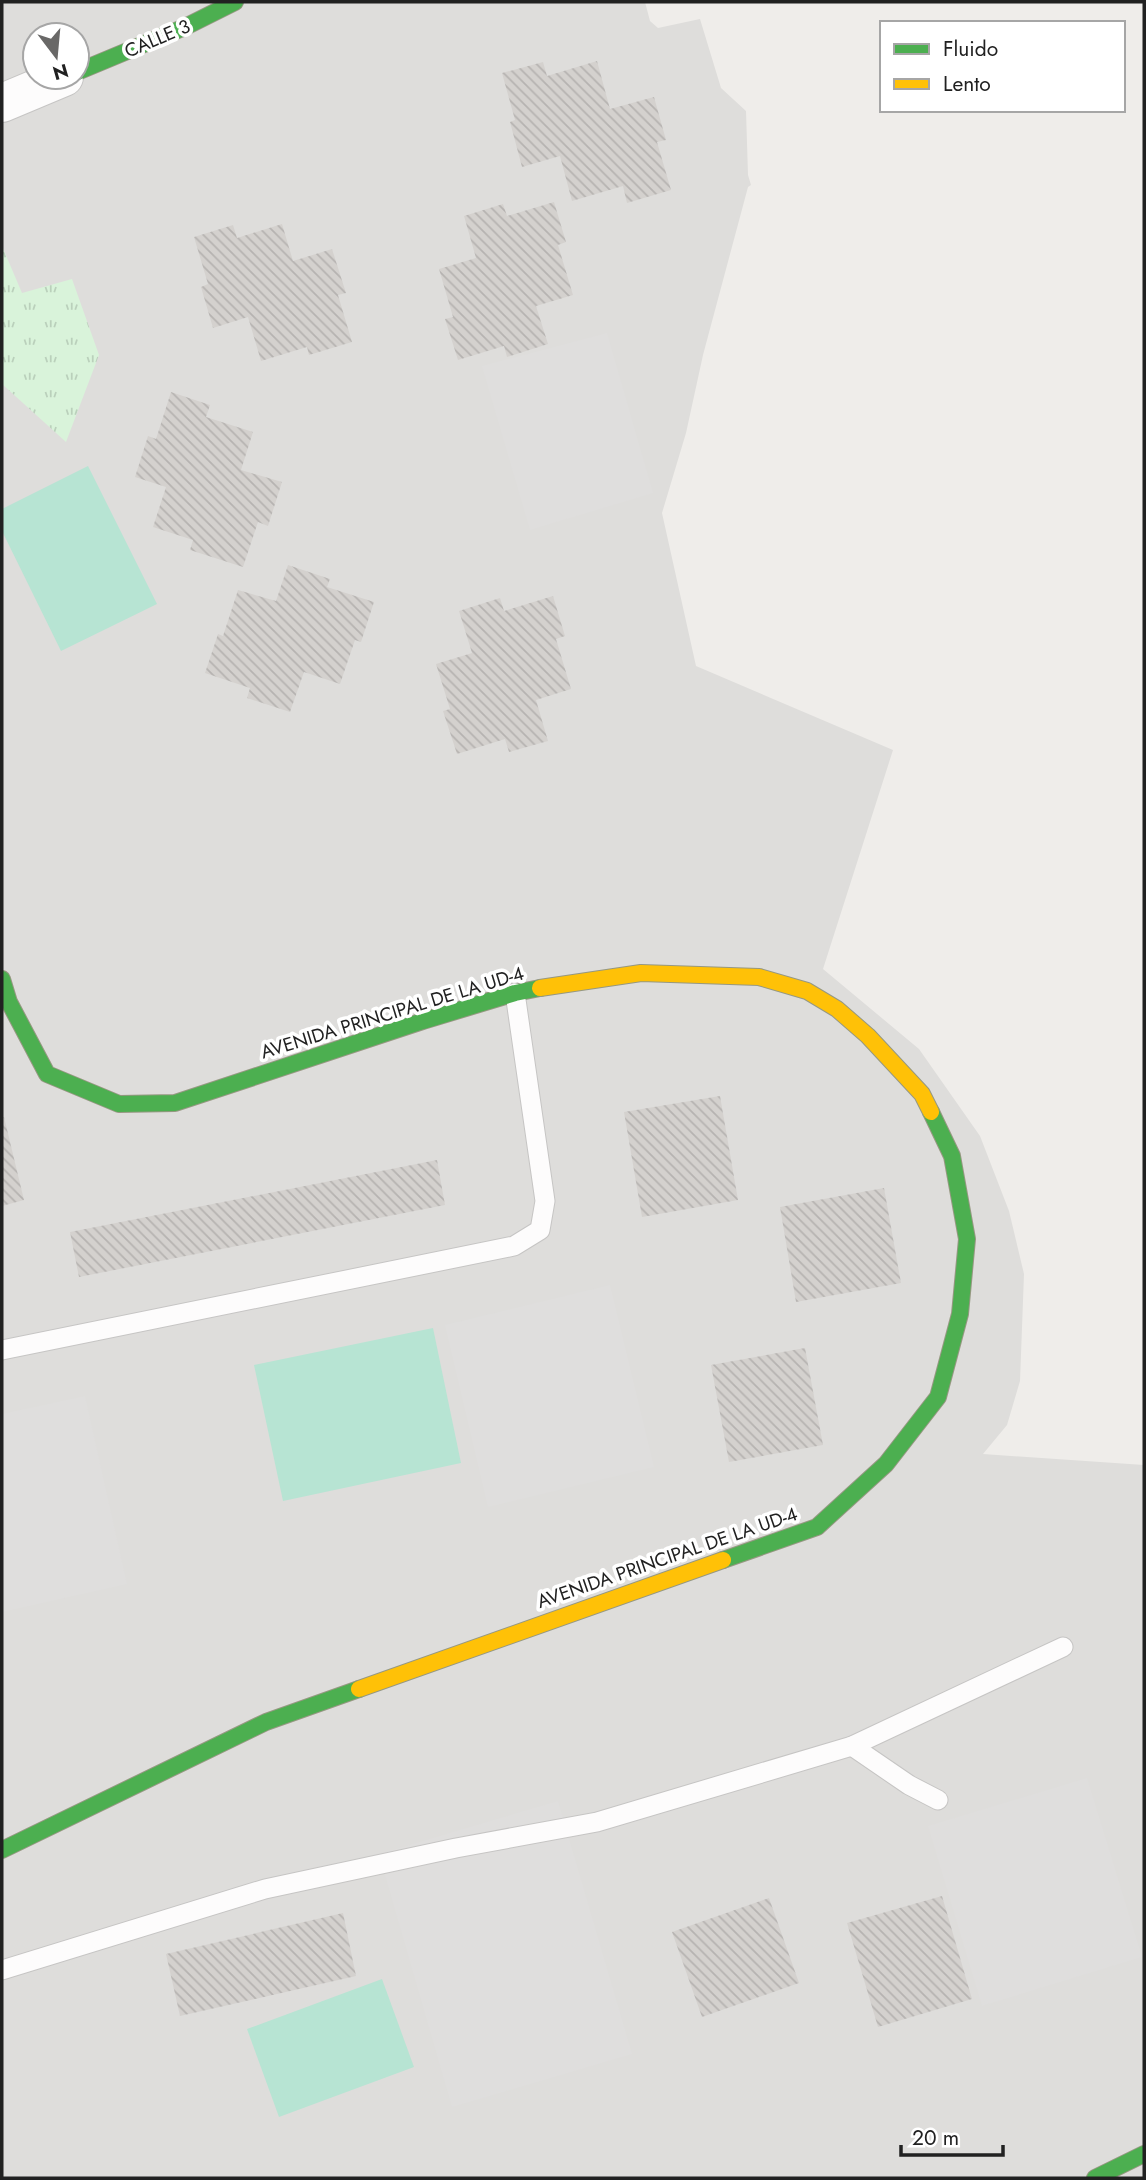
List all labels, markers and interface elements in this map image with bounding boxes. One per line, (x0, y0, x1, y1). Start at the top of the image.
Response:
street label: CALLE 3 (120, 13, 194, 64)
north arrow (21, 21, 91, 91)
legend (880, 21, 1125, 112)
text: Fluido (943, 34, 998, 64)
text: N (50, 57, 72, 87)
text: Lento (943, 69, 991, 99)
street label: AVENIDA PRINCIPAL DE LA UD-4 (257, 960, 527, 1065)
street label: AVENIDA PRINCIPAL DE LA UD-4 (533, 1500, 801, 1615)
scale bar (901, 2114, 1002, 2158)
text: 20 m (912, 2123, 959, 2153)

